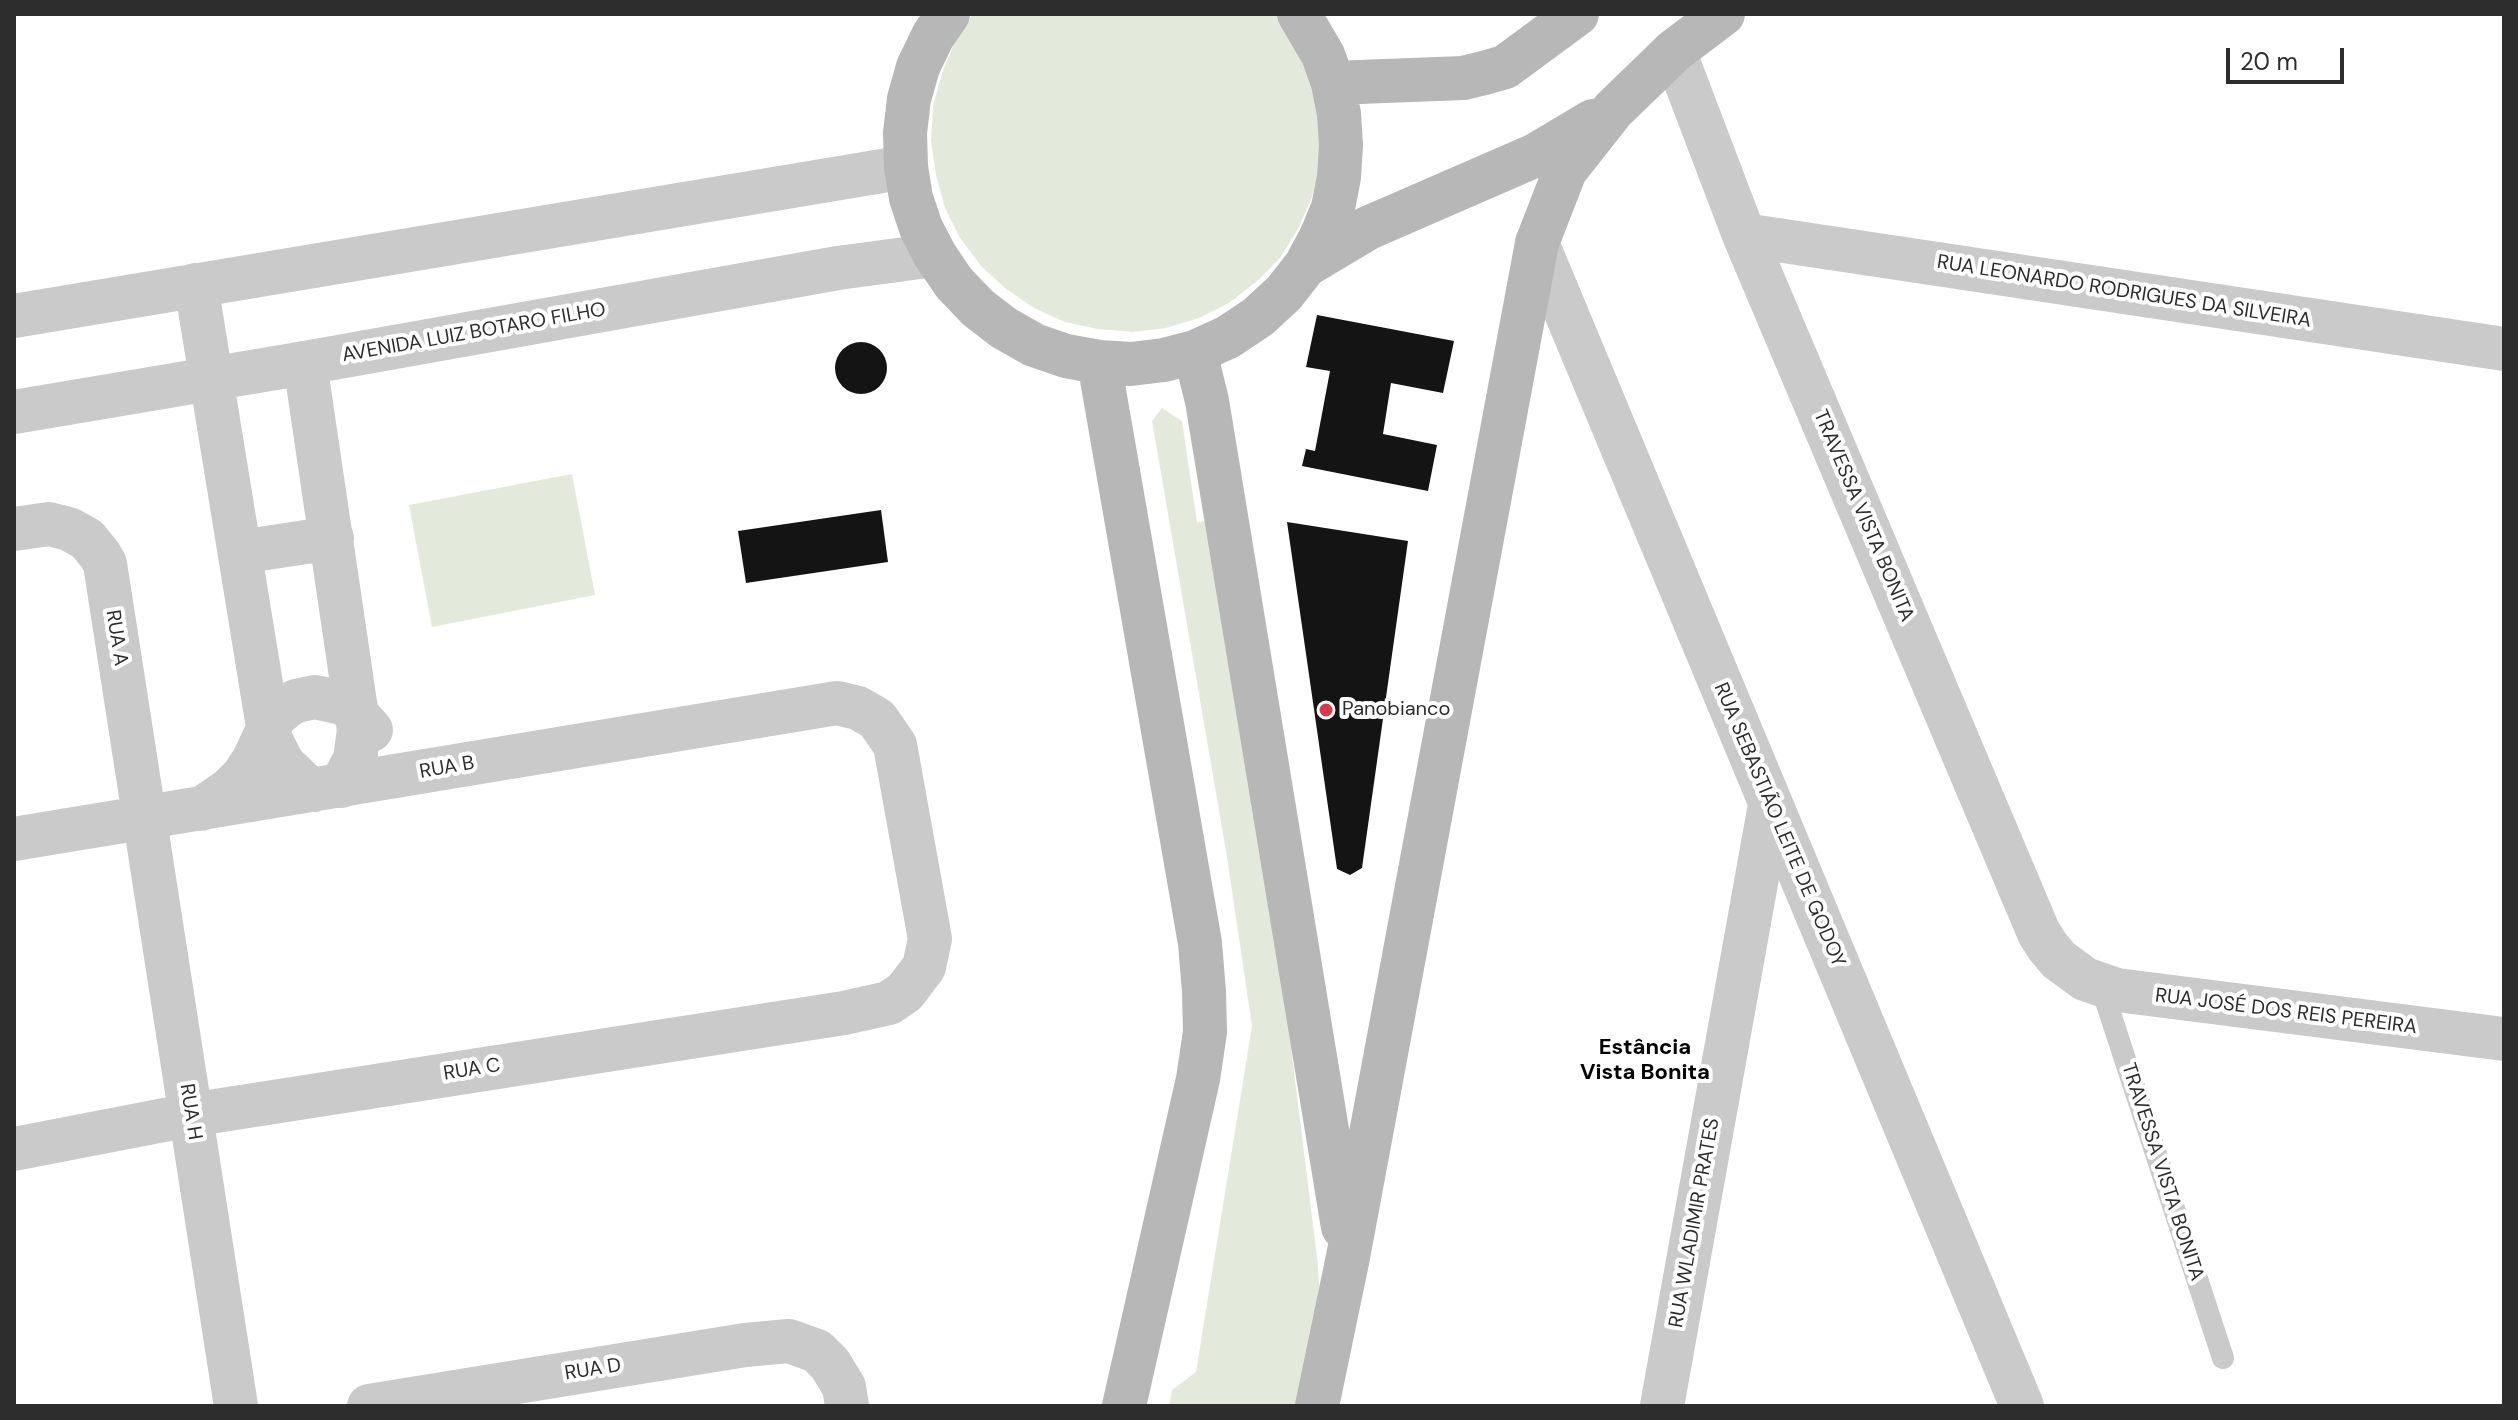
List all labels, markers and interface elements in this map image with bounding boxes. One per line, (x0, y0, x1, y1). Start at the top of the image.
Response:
scale bar (2230, 32, 2348, 82)
text: 20 m (2240, 46, 2298, 77)
street label: RUA LEONARDO RODRIGUES DA SILVEIRA (1935, 251, 2313, 333)
street label: AVENIDA LUIZ BOTARO FILHO (340, 298, 608, 368)
street label: TRAVESSA VISTA BONITA (1808, 407, 1918, 625)
street label: RUA A (100, 608, 132, 668)
street label: RUA SEBASTIÃO LEITE DE GODOY (1708, 679, 1850, 971)
place label: Panobianco (1342, 698, 1450, 722)
marker: Panobianco (1317, 701, 1335, 719)
street label: RUA B (418, 751, 476, 785)
street label: RUA JOSÉ DOS REIS PEREIRA (2154, 984, 2418, 1040)
district label: Estância Vista Bonita (1580, 1035, 1710, 1086)
street label: RUA C (442, 1054, 502, 1086)
street label: TRAVESSA VISTA BONITA (2115, 1060, 2209, 1284)
street label: RUA H (174, 1082, 206, 1142)
street label: RUA WLADIMIR PRATES (1665, 1116, 1725, 1330)
street label: RUA D (563, 1354, 623, 1386)

